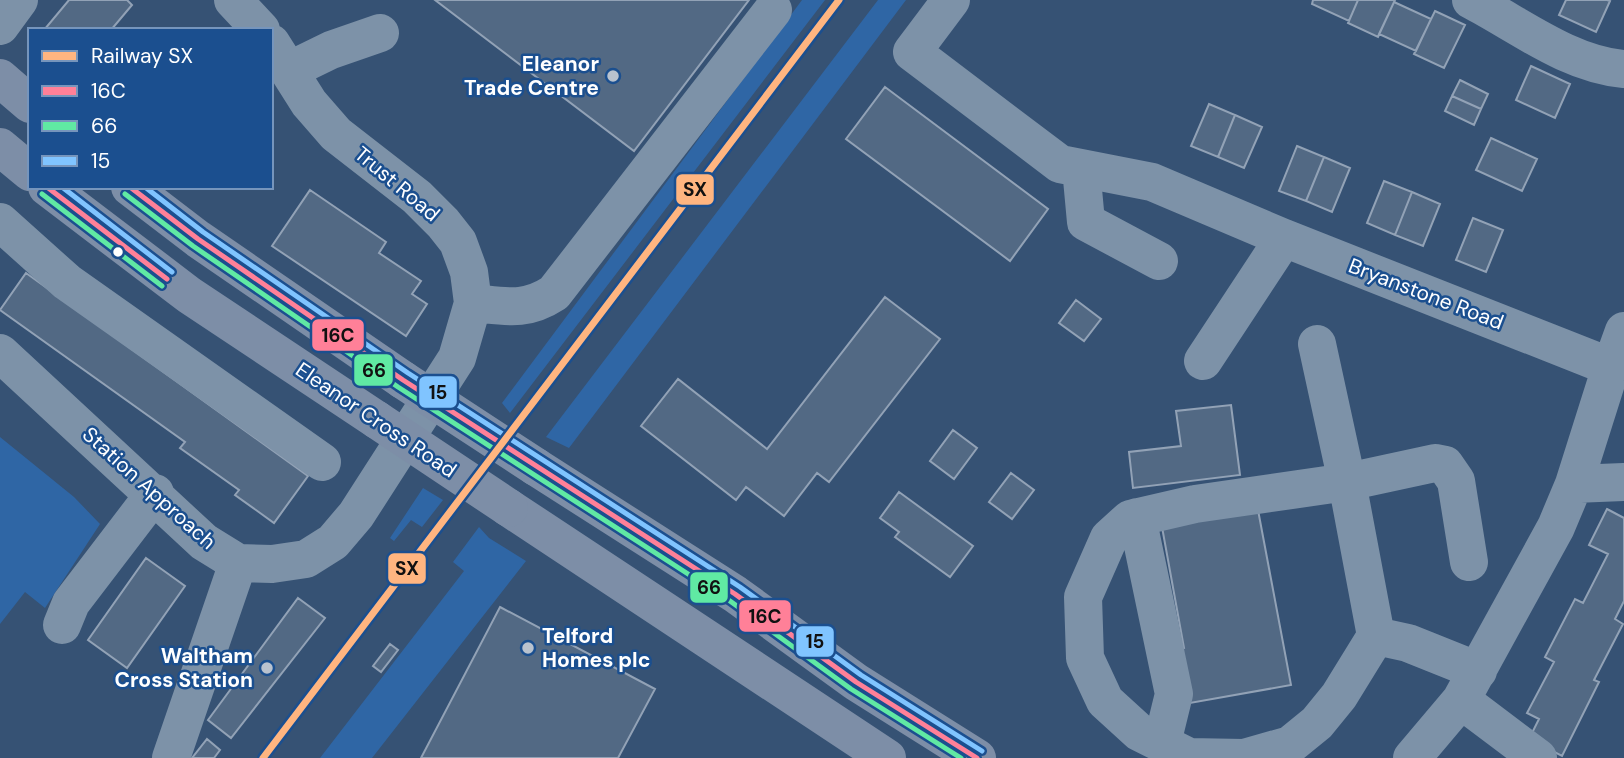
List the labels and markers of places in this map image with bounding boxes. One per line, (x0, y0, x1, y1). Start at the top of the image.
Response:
place label: Eleanor Trade Centre (464, 50, 599, 102)
marker: Eleanor Trade Centre (605, 68, 621, 84)
unlabelled marker (111, 245, 125, 259)
place label: Telford Homes plc (542, 622, 650, 674)
marker: Telford Homes plc (520, 640, 536, 656)
place label: Waltham Cross Station (114, 642, 253, 694)
marker: Waltham Cross Station (259, 660, 275, 676)

